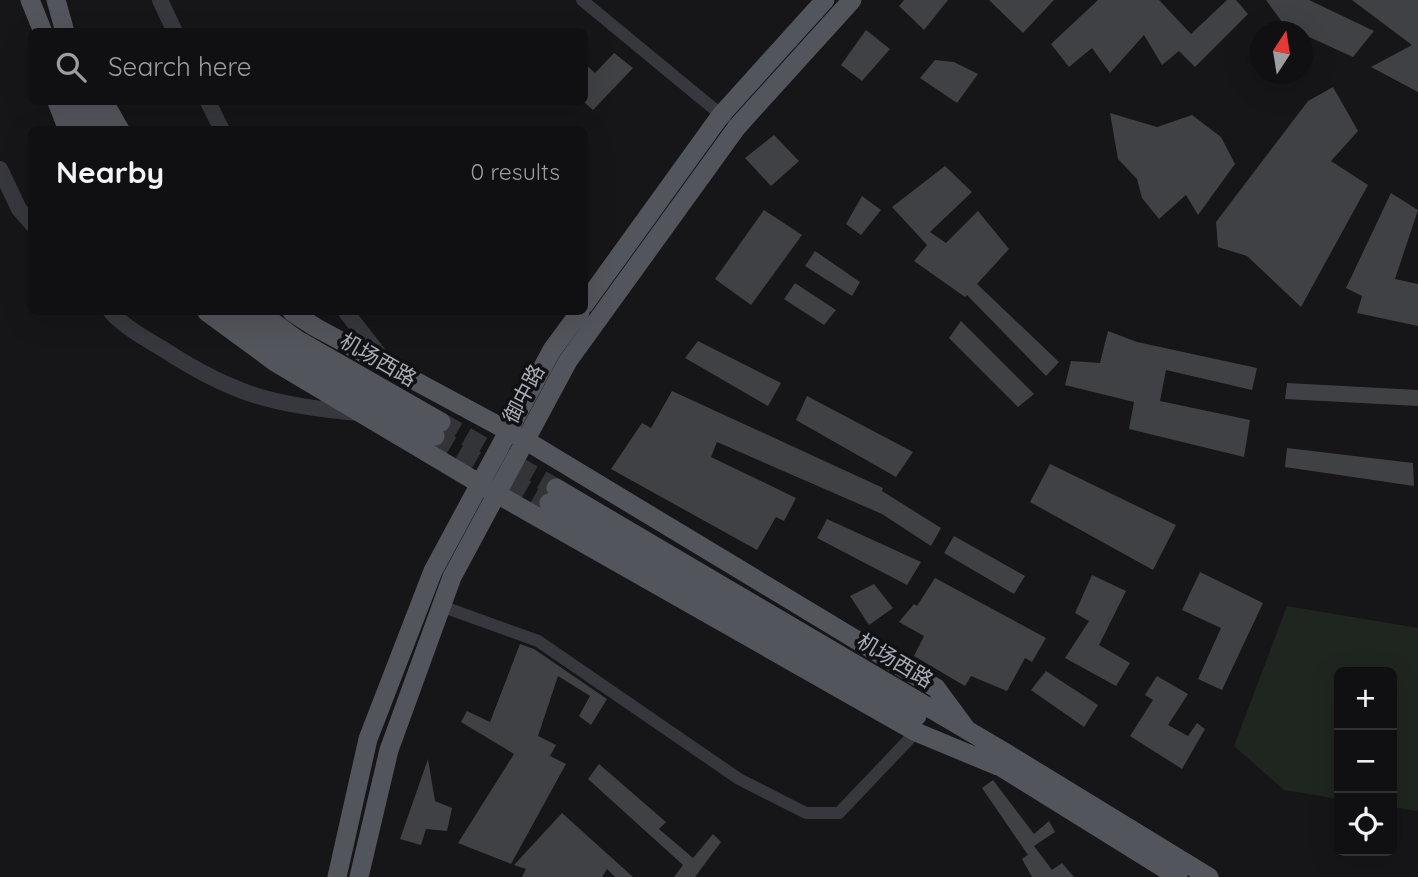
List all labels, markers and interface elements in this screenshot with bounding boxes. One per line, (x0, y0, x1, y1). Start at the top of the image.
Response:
north arrow (1250, 21, 1313, 84)
search box (28, 28, 588, 105)
icon: search (52, 48, 90, 86)
text: Search here (108, 50, 252, 83)
text: Nearby (56, 153, 164, 191)
text: 0 results (471, 157, 560, 186)
street label: 机场西路 (336, 327, 421, 391)
street label: 御中路 (497, 360, 549, 427)
street label: 机场西路 (853, 627, 938, 693)
map controls (1334, 667, 1397, 856)
button: + (1334, 667, 1397, 730)
button: − (1334, 730, 1397, 793)
button: locate (1334, 793, 1397, 856)

